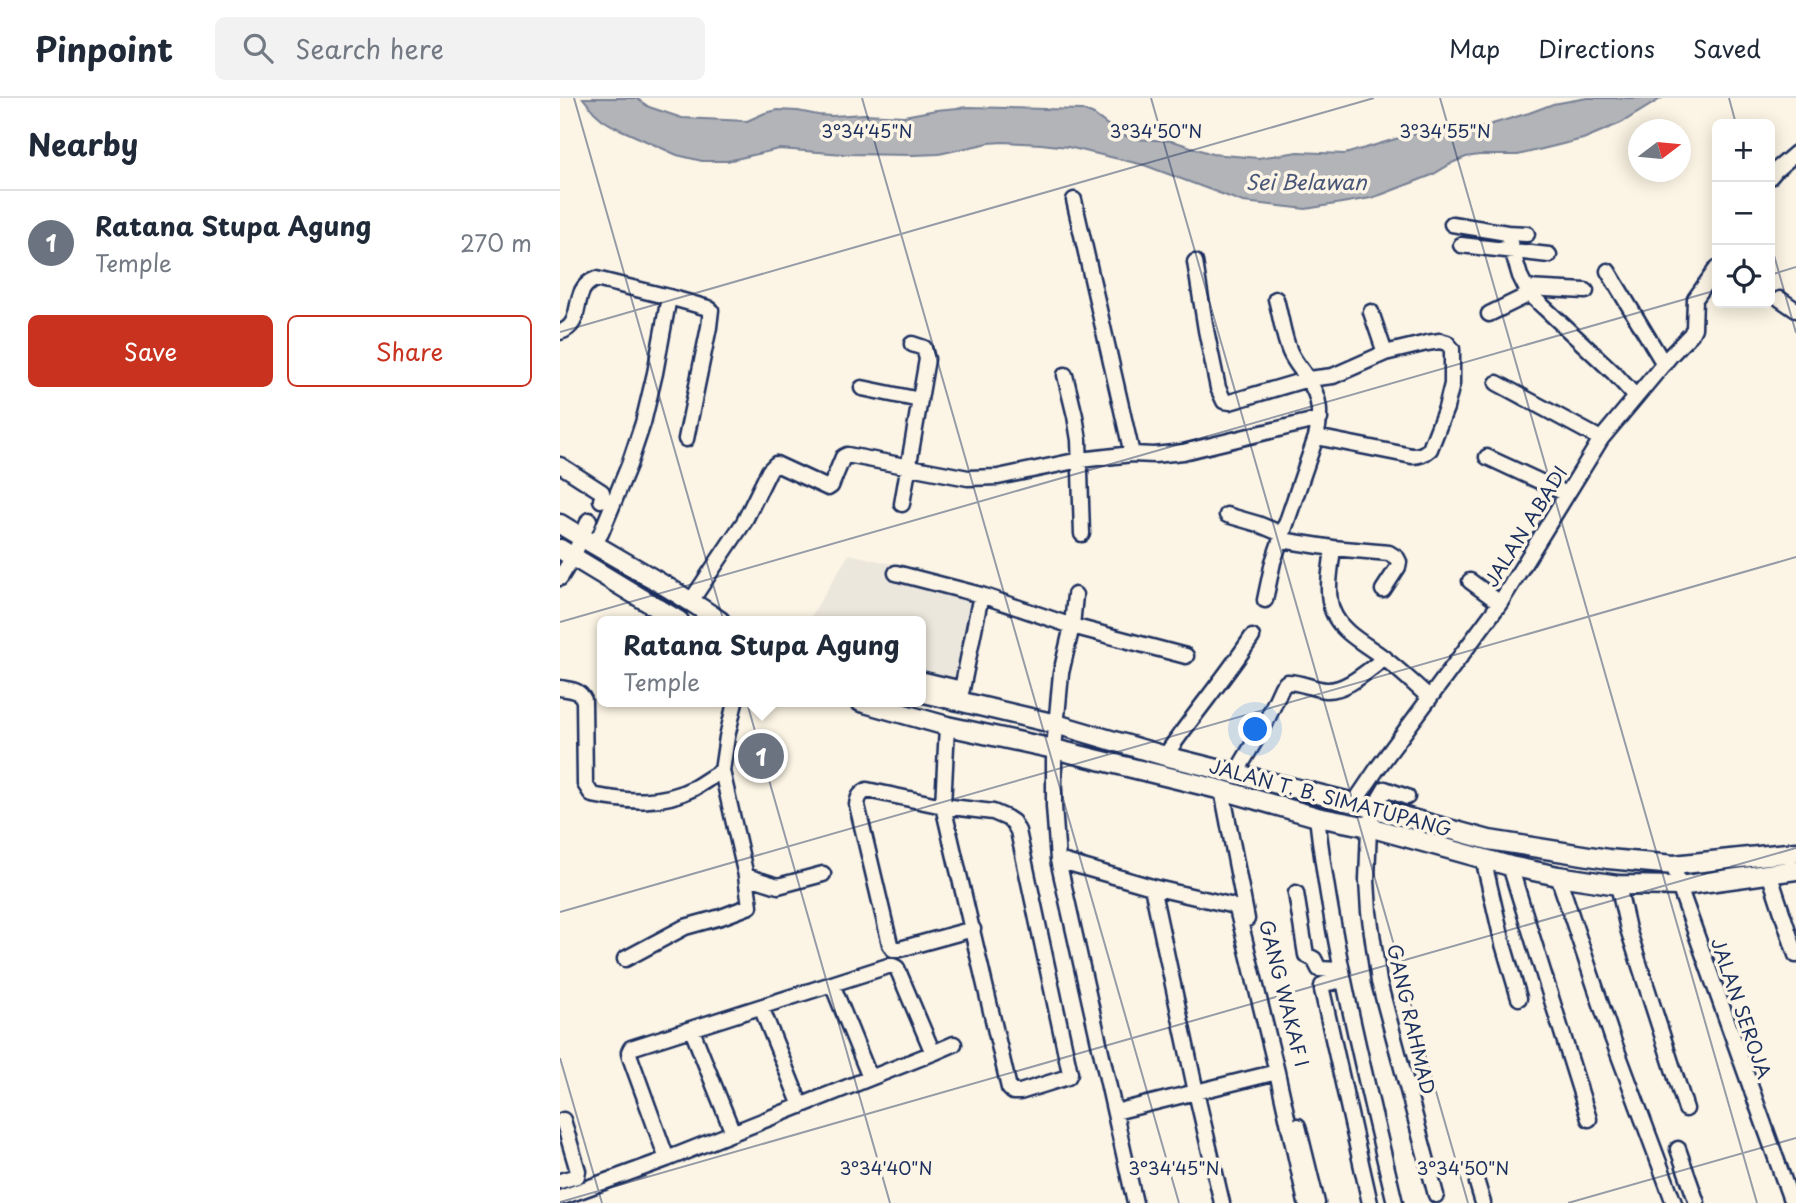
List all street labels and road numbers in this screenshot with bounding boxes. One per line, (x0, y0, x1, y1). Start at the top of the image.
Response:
street label: JALAN ABADI (1477, 460, 1573, 592)
street label: JALAN T. B. SIMATUPANG (1206, 751, 1456, 843)
street label: GANG WAKAF I (1253, 917, 1317, 1069)
street label: JALAN SEROJA (1705, 934, 1779, 1082)
street label: GANG RAHMAD (1381, 941, 1443, 1097)

